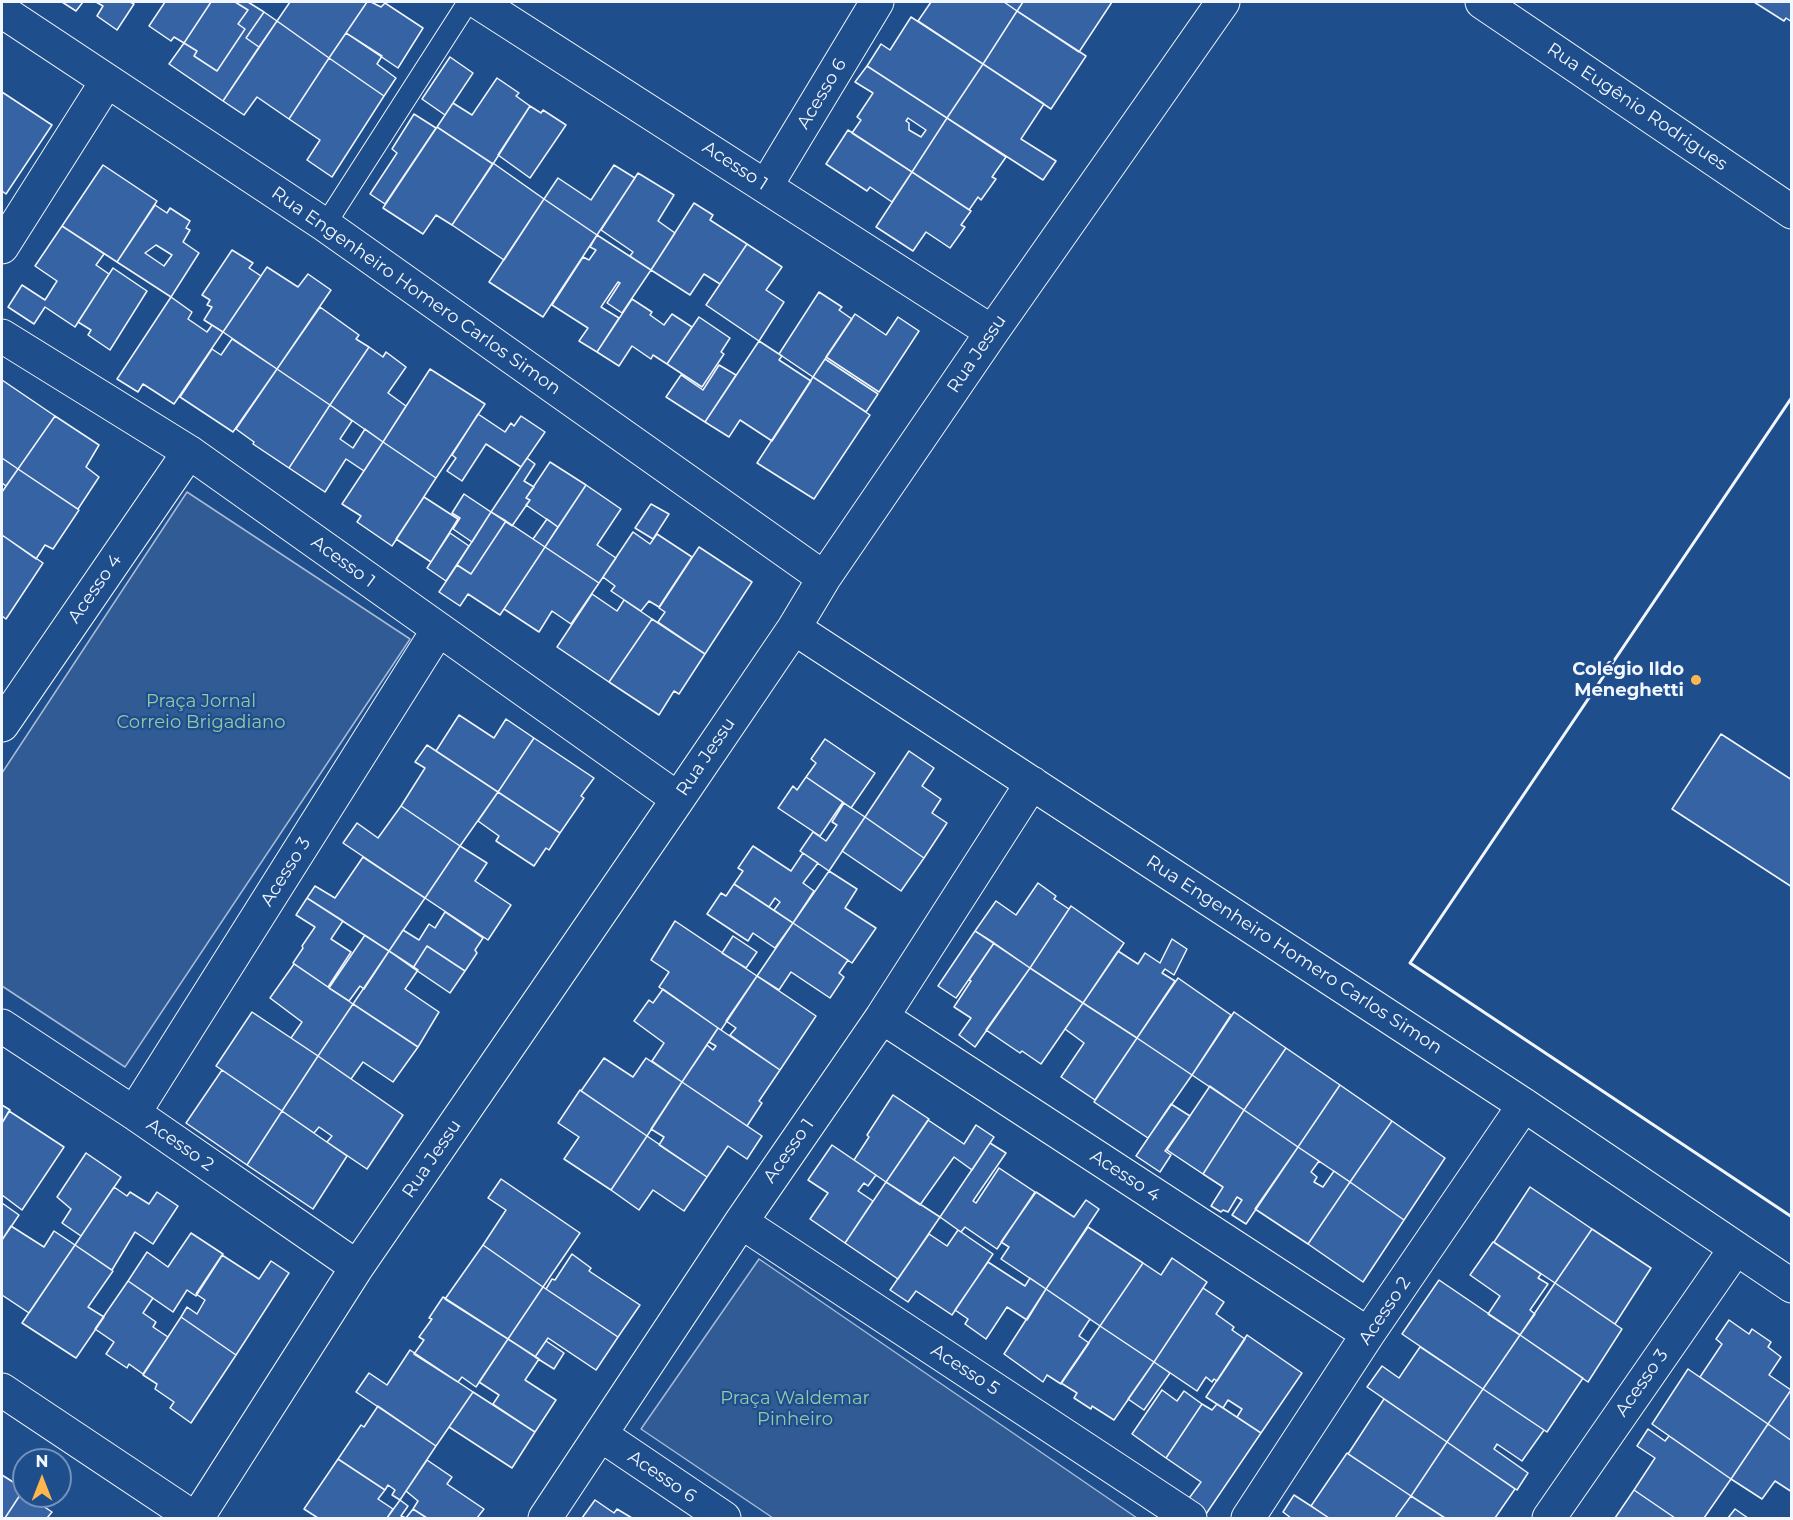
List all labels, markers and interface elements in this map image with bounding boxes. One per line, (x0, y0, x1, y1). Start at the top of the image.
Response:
street label: Rua Eugênio Rodrigues (1543, 38, 1731, 176)
street label: Acesso 6 (793, 55, 851, 133)
street label: Acesso 1 (698, 137, 772, 195)
street label: Rua Engenheiro Homero Carlos Simon (267, 182, 565, 400)
street label: Rua Jessu (943, 311, 1011, 397)
street label: Acesso 1 (307, 532, 379, 592)
street label: Acesso 4 (63, 550, 127, 628)
place label: Colégio Ildo Meneghetti (1572, 659, 1684, 702)
marker: Colégio Ildo Meneghetti (1689, 673, 1703, 687)
park label: Praça Jornal Correio Brigadiano (117, 691, 285, 734)
street label: Rua Jessu (672, 714, 740, 800)
street label: Acesso 3 (256, 833, 316, 911)
street label: Rua Engenheiro Homero Carlos Simon (1142, 851, 1446, 1059)
street label: Acesso 2 (142, 1114, 218, 1176)
street label: Acesso 1 (759, 1115, 819, 1187)
street label: Rua Jessu (398, 1116, 466, 1202)
street label: Acesso 4 (1086, 1145, 1164, 1207)
street label: Acesso 2 (1354, 1273, 1416, 1349)
street label: Acesso 5 (927, 1340, 1003, 1400)
street label: Acesso 3 (1611, 1345, 1673, 1421)
park label: Praça Waldemar Pinheiro (720, 1388, 870, 1430)
street label: Acesso 6 (624, 1446, 700, 1508)
north arrow (12, 1448, 72, 1508)
text: N (36, 1452, 48, 1471)

